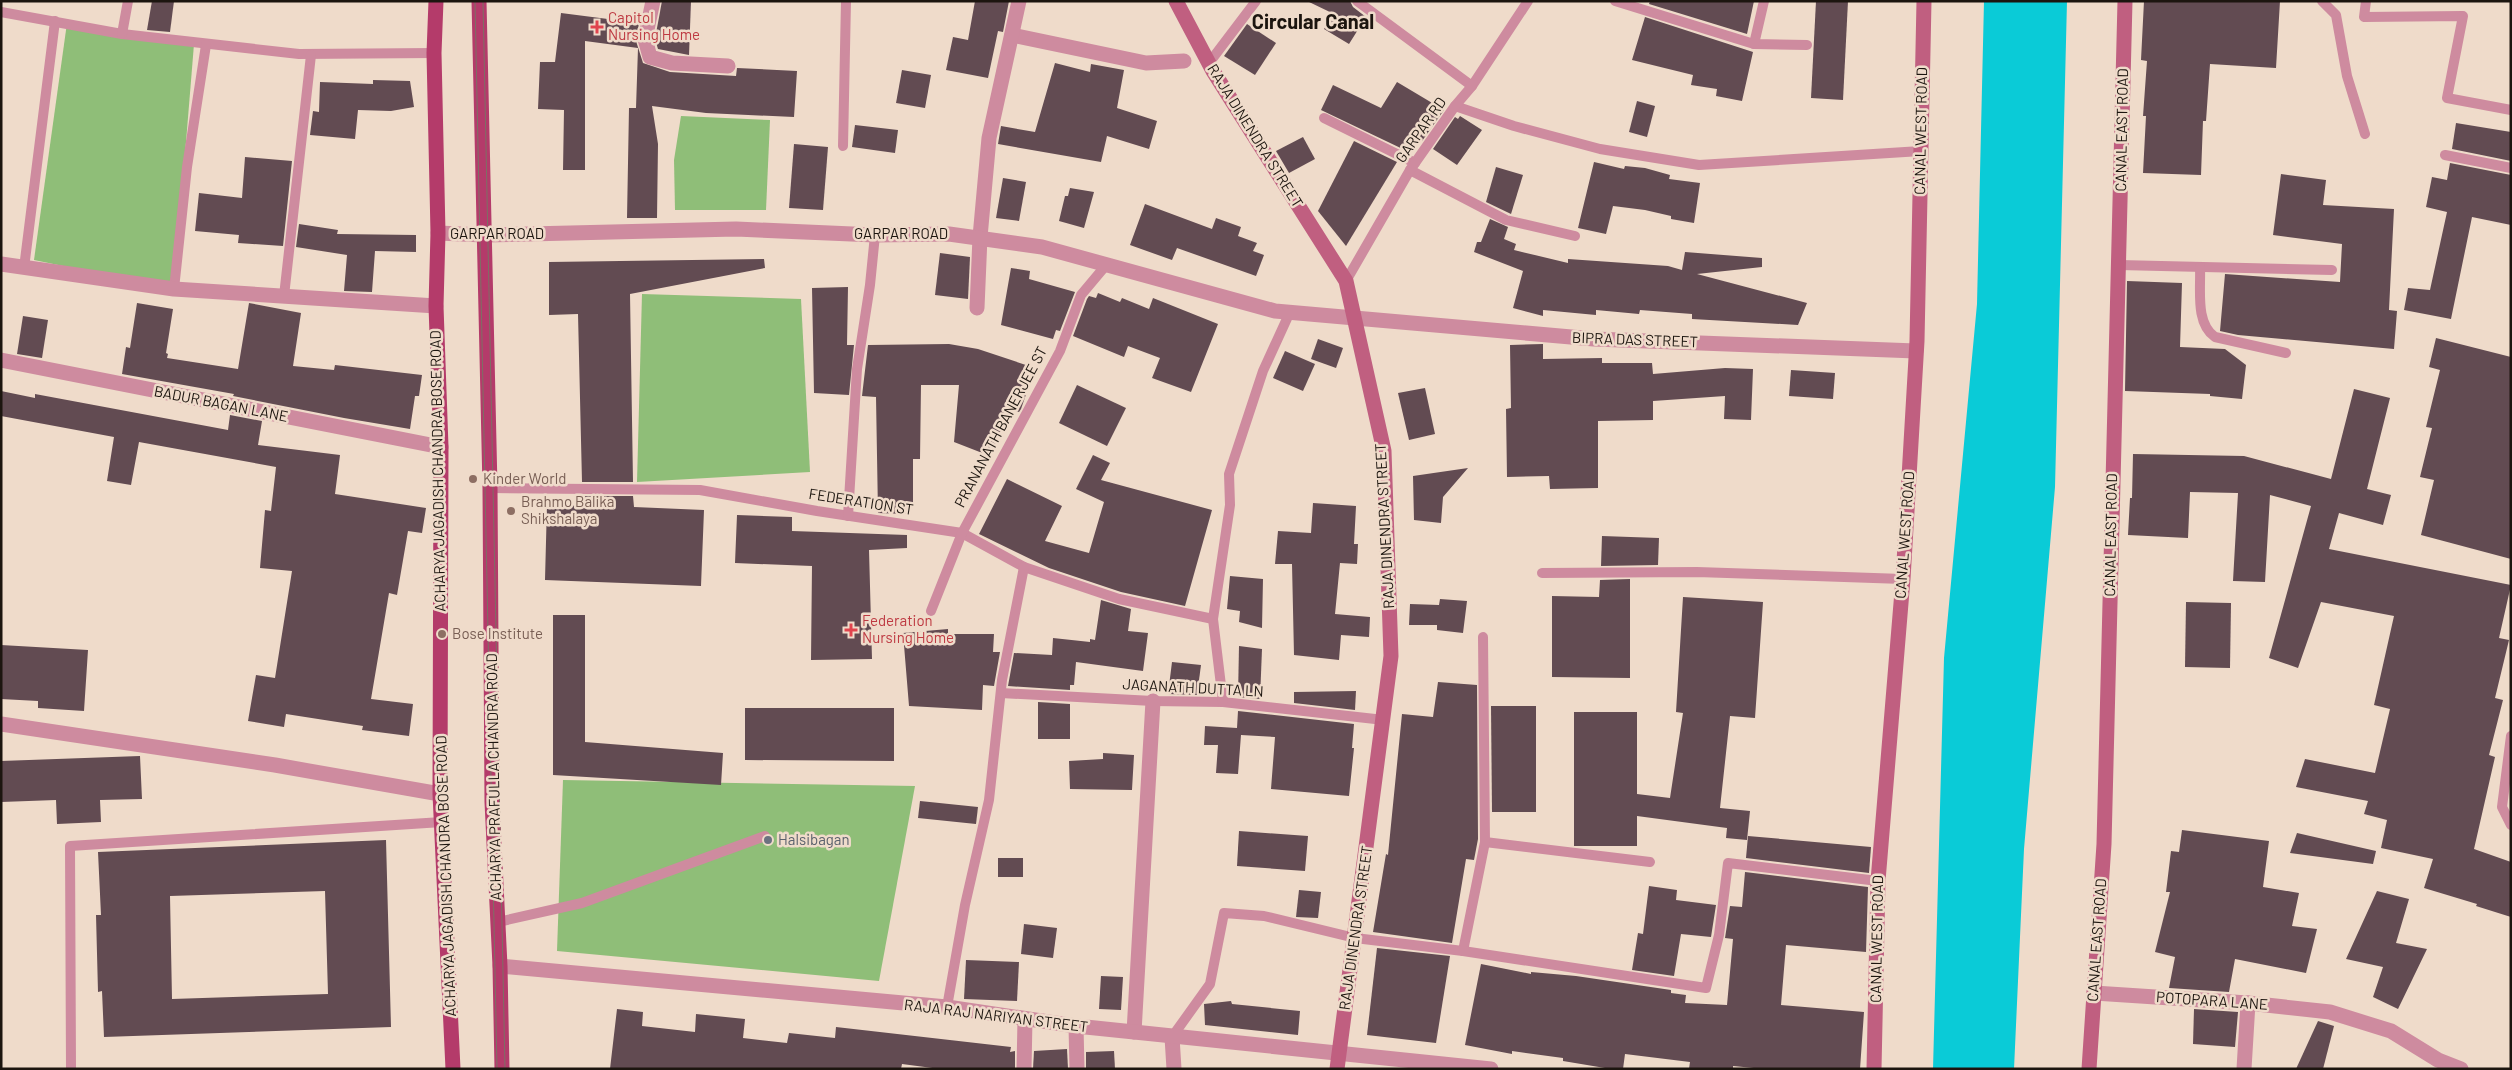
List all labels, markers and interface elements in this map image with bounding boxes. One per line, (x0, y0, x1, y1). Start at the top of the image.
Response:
place label: Capitol Nursing Home (608, 8, 700, 43)
district label: Circular Canal (1252, 9, 1374, 33)
marker: Capitol Nursing Home (590, 20, 604, 34)
street label: RAJA DINENDRA STREET (1204, 60, 1307, 211)
street label: CANAL WEST ROAD (1910, 67, 1930, 195)
street label: CANAL EAST ROAD (2111, 68, 2131, 192)
street label: GARPAR RD (1391, 93, 1449, 166)
street label: GARPAR ROAD (450, 224, 544, 242)
street label: GARPAR ROAD (854, 224, 948, 242)
street label: BIPRA DAS STREET (1572, 328, 1698, 350)
street label: ACHARYA JAGADISH CHANDRA BOSE ROAD (426, 330, 448, 612)
street label: PRANANATH BANERJEE ST (950, 343, 1050, 510)
street label: BADUR BAGAN LANE (153, 381, 290, 425)
street label: RAJA DINENDRA STREET (1371, 443, 1397, 609)
place label: Kinder World (483, 469, 566, 487)
street label: CANAL WEST ROAD (1891, 471, 1917, 599)
marker: Kinder World (467, 473, 479, 485)
street label: CANAL EAST ROAD (2100, 473, 2120, 597)
street label: FEDERATION ST (808, 484, 915, 518)
place label: Brahmo Balika Shikshalaya (521, 492, 614, 527)
marker: Brahmo Balika Shikshalaya (505, 505, 517, 517)
place label: Federation Nursing Home (862, 611, 954, 646)
marker: Federation Nursing Home (844, 623, 858, 637)
place label: Bose Institute (452, 624, 543, 642)
marker: Bose Institute (436, 628, 448, 640)
street label: ACHARYA PRAFULLA CHANDRA ROAD (482, 653, 504, 901)
street label: JAGANATH DUTTA LN (1122, 674, 1264, 700)
street label: ACHARYA JAGADISH CHANDRA BOSE ROAD (431, 735, 459, 1017)
place label: Halsibagan (778, 830, 850, 848)
marker: Halsibagan (762, 834, 774, 846)
street label: RAJA DINENDRA STREET (1335, 845, 1375, 1011)
street label: CANAL WEST ROAD (1866, 875, 1886, 1003)
street label: CANAL EAST ROAD (2083, 878, 2109, 1002)
street label: POTOPARA LANE (2156, 987, 2269, 1013)
street label: RAJA RAJ NARIYAN STREET (903, 995, 1089, 1035)

